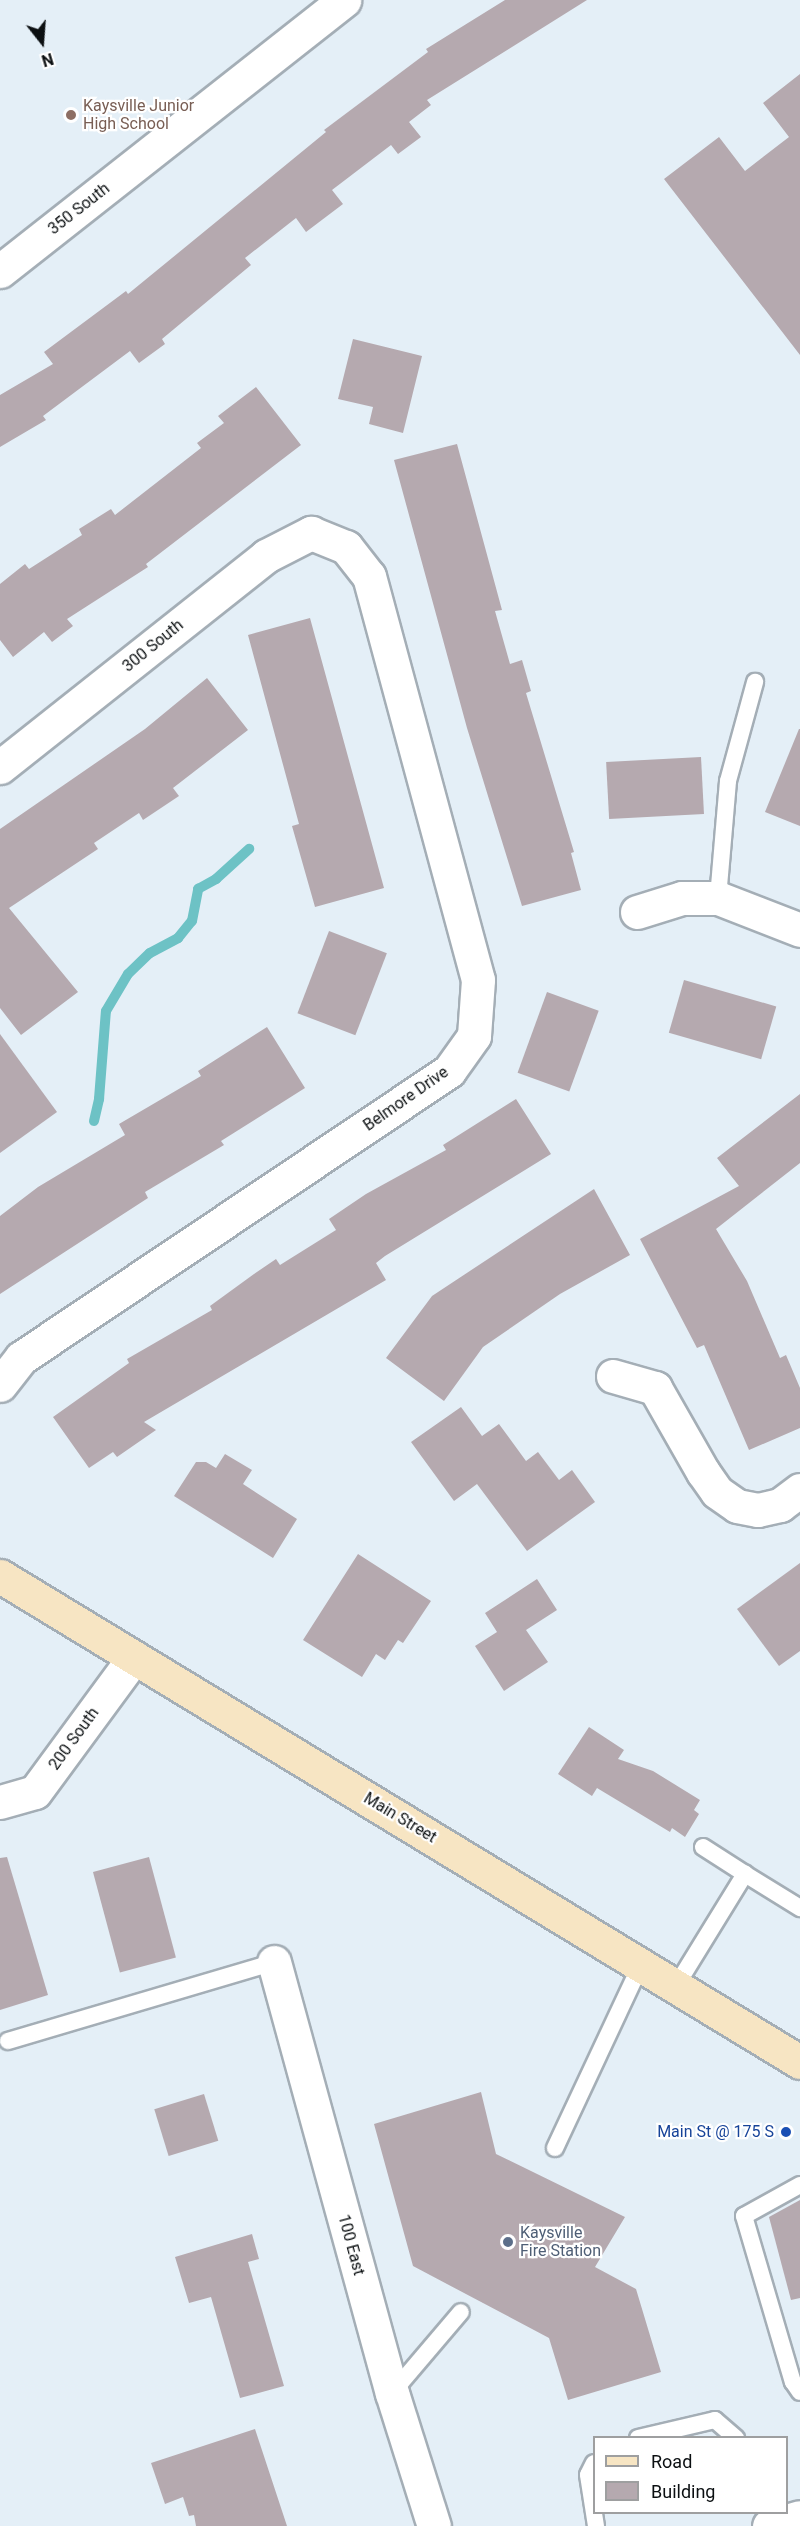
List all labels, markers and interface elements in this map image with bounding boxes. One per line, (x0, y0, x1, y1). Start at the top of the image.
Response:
north arrow (12, 12, 72, 72)
text: N (39, 49, 56, 70)
place label: Kaysville Junior High School (83, 96, 194, 134)
marker: Kaysville Junior High School (64, 108, 78, 122)
street label: 350 South (45, 179, 113, 239)
street label: 300 South (119, 616, 187, 676)
street label: Belmore Drive (360, 1063, 452, 1135)
street label: 200 South (45, 1704, 103, 1774)
street label: Main Street (360, 1789, 440, 1847)
place label: Main St @ 175 S (657, 2122, 774, 2142)
marker: Main St @ 175 S (779, 2125, 793, 2139)
street label: 100 East (334, 2212, 368, 2278)
place label: Kaysville Fire Station (520, 2223, 601, 2261)
marker: Kaysville Fire Station (501, 2235, 515, 2249)
legend (593, 2436, 788, 2514)
text: Road (651, 2451, 692, 2472)
text: Building (651, 2481, 715, 2502)

